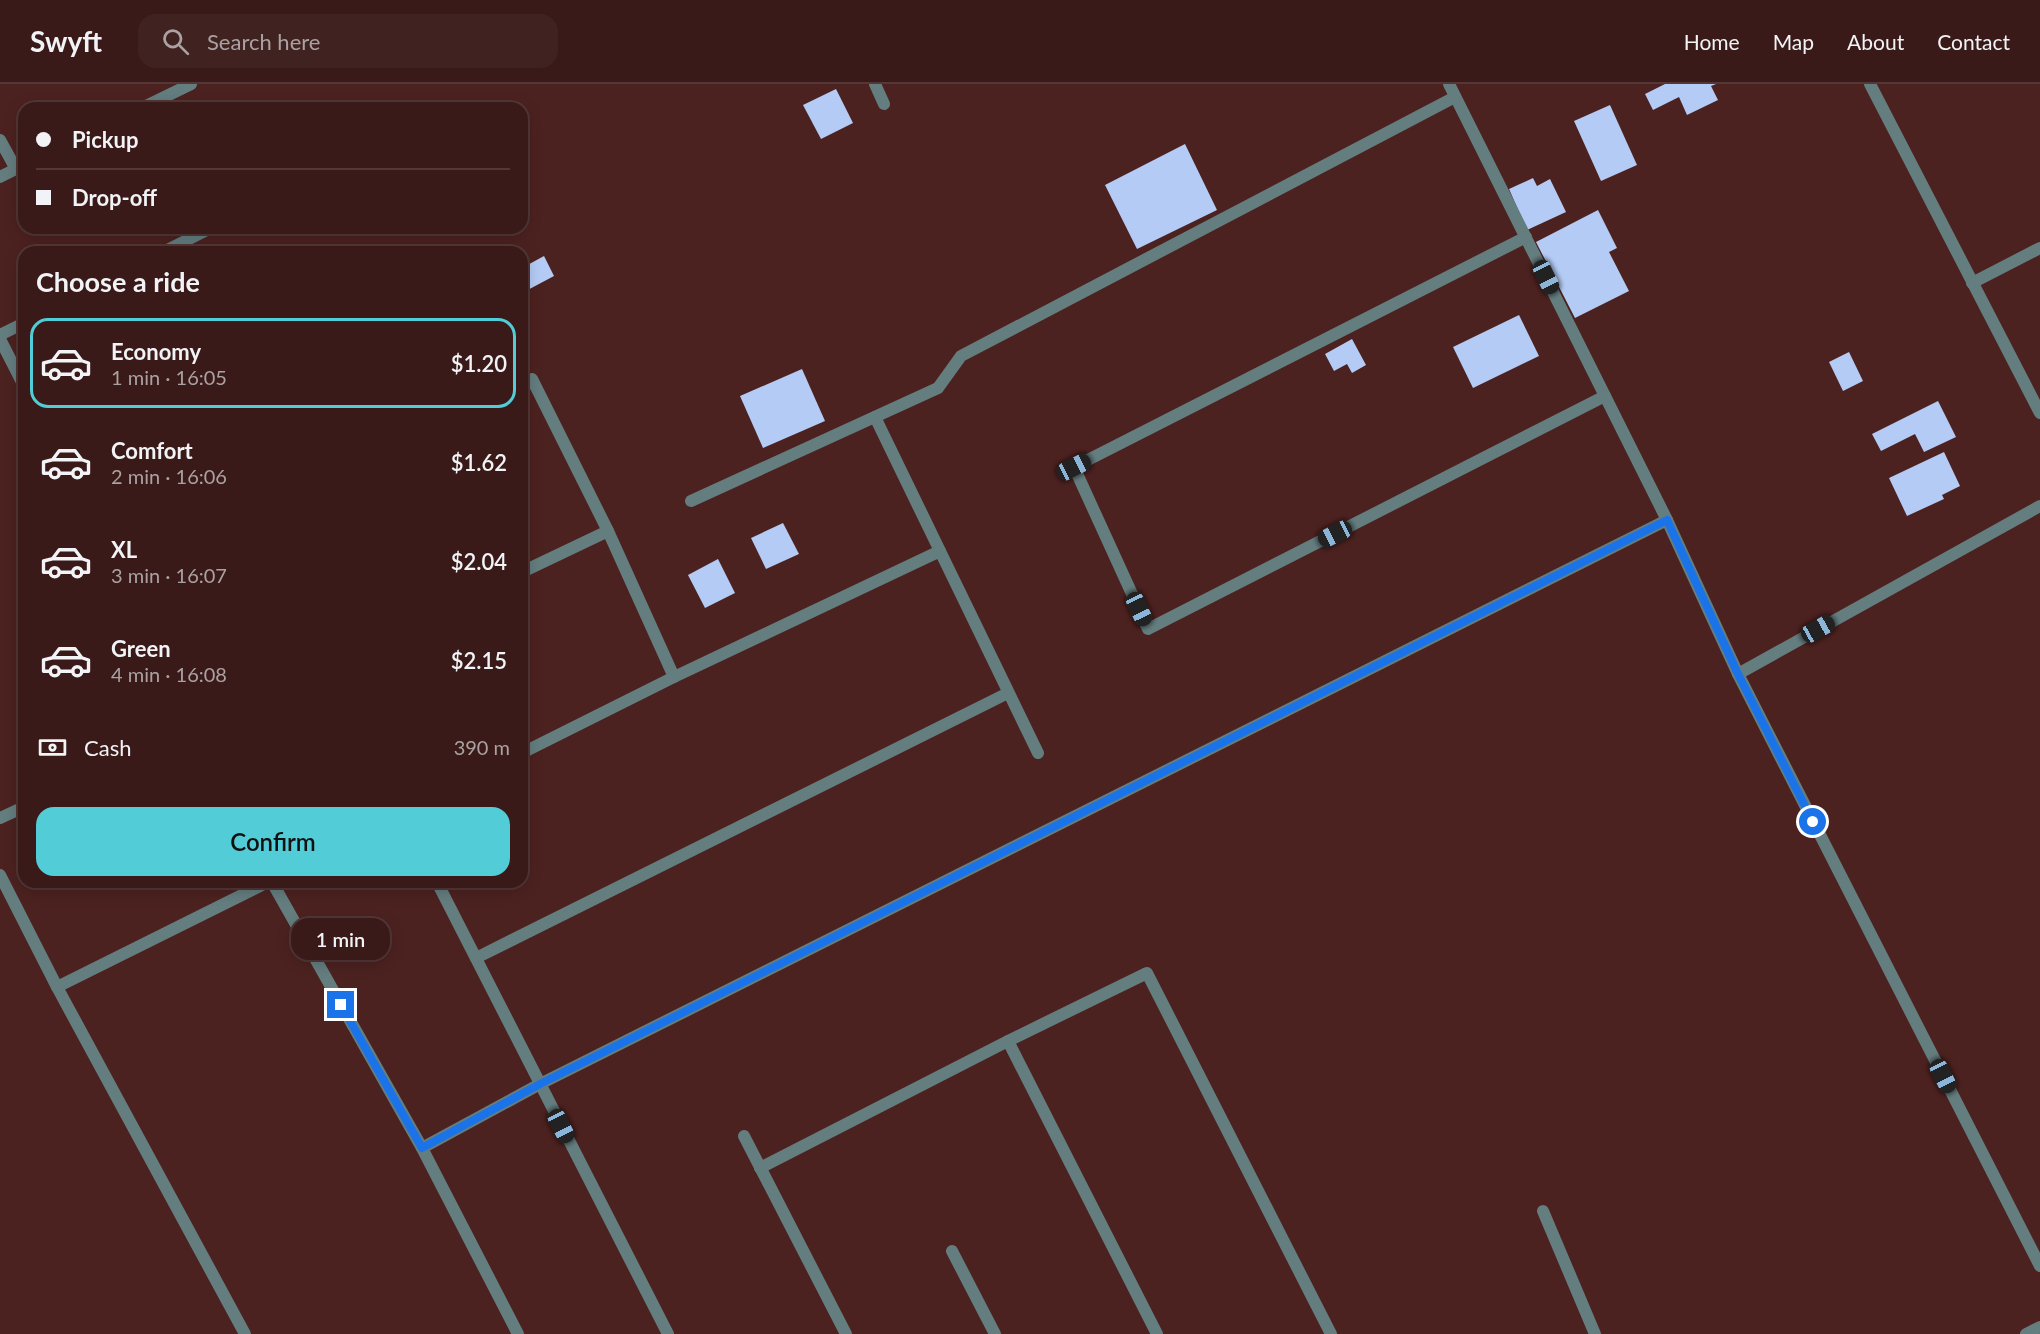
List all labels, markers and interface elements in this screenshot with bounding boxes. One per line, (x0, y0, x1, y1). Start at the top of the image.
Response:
search box (138, 14, 558, 68)
text: Swyft (30, 24, 102, 58)
icon: search (159, 25, 192, 58)
text: Search here (207, 28, 320, 55)
text: Home (1684, 29, 1740, 54)
text: Map (1773, 29, 1814, 54)
text: About (1847, 29, 1904, 54)
text: Contact (1937, 29, 2010, 54)
text: Pickup (72, 126, 138, 153)
text: Drop-off (72, 184, 157, 211)
car (1530, 257, 1562, 297)
text: Choose a ride (36, 265, 200, 298)
icon: car (39, 336, 93, 390)
text: Economy (111, 338, 201, 365)
text: $1.20 (451, 350, 507, 377)
text: 1 min · 16:05 (111, 365, 227, 389)
icon: car (39, 435, 93, 489)
text: Comfort (111, 437, 193, 464)
text: $1.62 (451, 449, 507, 476)
car (1054, 451, 1094, 483)
text: 2 min · 16:06 (111, 464, 227, 488)
car (1315, 518, 1355, 550)
icon: car (39, 534, 93, 588)
text: XL (111, 536, 137, 563)
text: $2.04 (451, 548, 507, 575)
text: 3 min · 16:07 (111, 563, 227, 587)
car (1123, 589, 1155, 629)
car (1798, 612, 1838, 646)
icon: car (39, 633, 93, 687)
text: Green (111, 635, 171, 662)
text: $2.15 (451, 647, 507, 674)
text: 4 min · 16:08 (111, 662, 227, 686)
icon: cash (36, 731, 69, 764)
text: Cash (84, 734, 131, 761)
text: 390 m (454, 735, 510, 759)
button: Confirm (36, 807, 510, 876)
route start (1799, 808, 1826, 835)
callout: 1 min (292, 918, 391, 960)
text: 1 min (316, 927, 365, 951)
route end (327, 991, 354, 1018)
car (1927, 1056, 1959, 1096)
car (545, 1106, 577, 1146)

